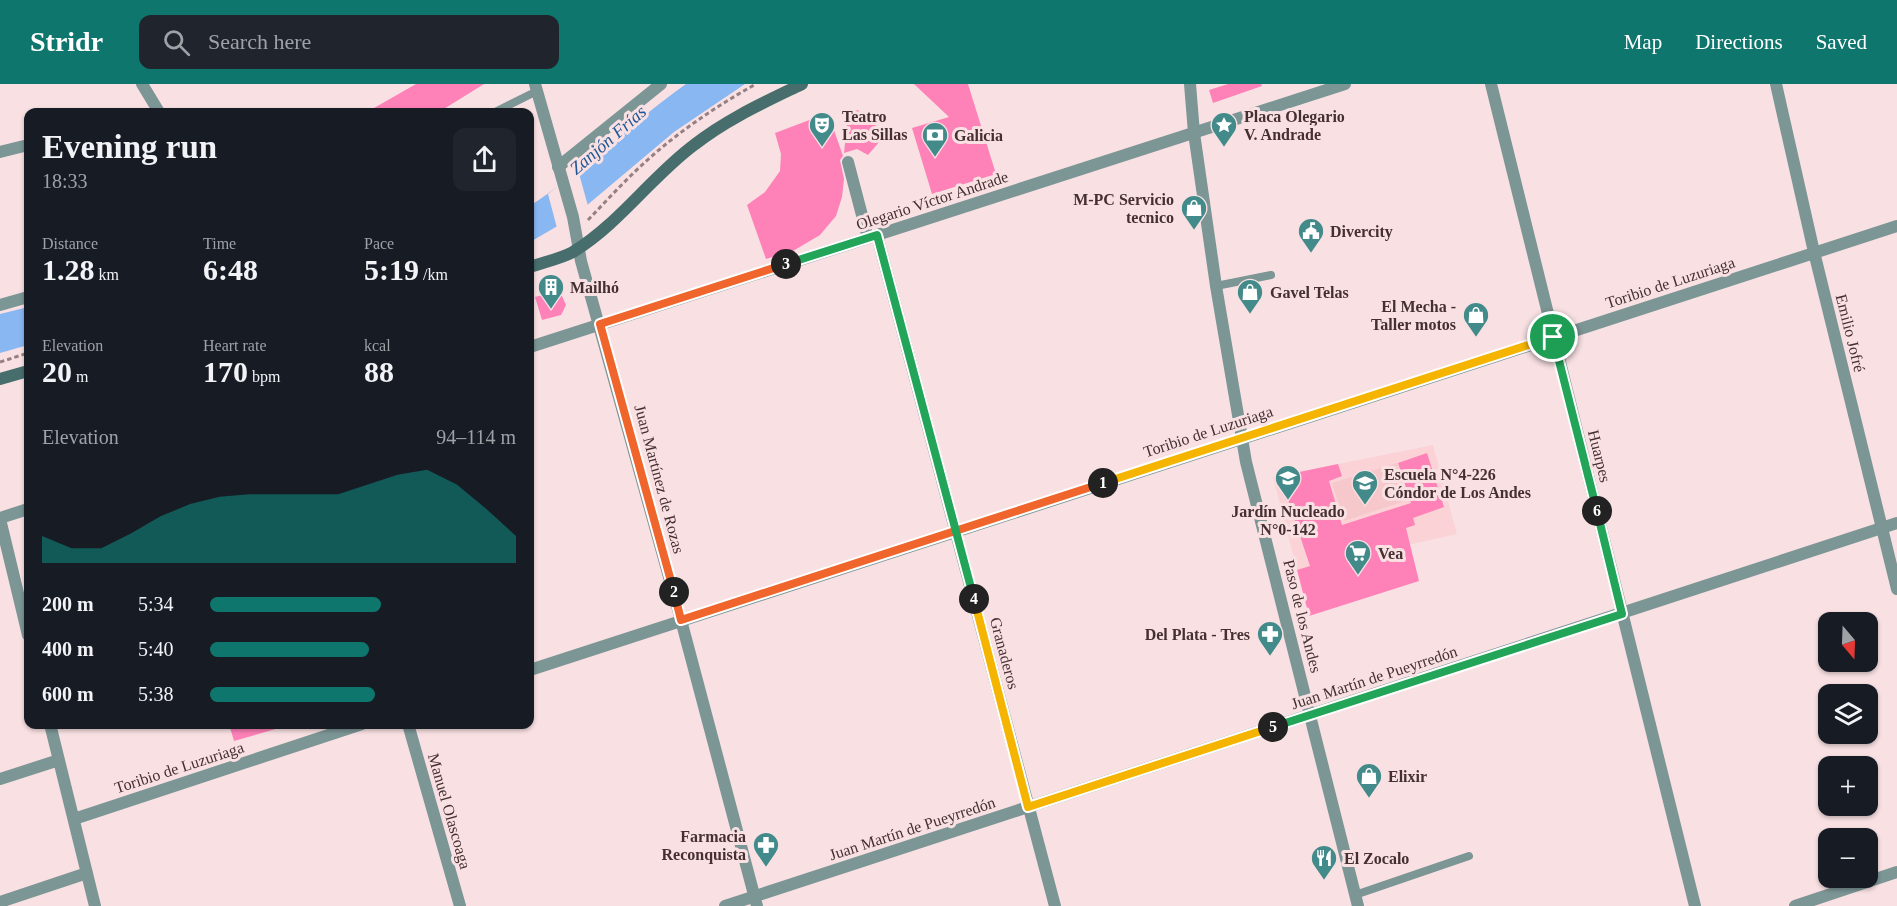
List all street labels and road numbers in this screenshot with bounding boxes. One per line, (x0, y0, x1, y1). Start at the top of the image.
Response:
street label: Olegario Víctor Andrade (854, 168, 1011, 234)
street label: Toribio de Luzuriaga (1603, 254, 1737, 312)
street label: Emilio Jofré (1833, 292, 1868, 374)
street label: Juan Martínez de Rozas (631, 403, 688, 555)
street label: Toribio de Luzuriaga (1141, 403, 1275, 461)
street label: Huarpes (1584, 428, 1614, 484)
street label: Paso de los Andes (1280, 558, 1325, 674)
street label: Granaderos (987, 615, 1022, 691)
street label: Juan Martín de Pueyrredón (1289, 643, 1460, 713)
street label: Toribio de Luzuriaga (112, 739, 246, 797)
street label: Manuel Olascoaga (424, 751, 474, 871)
street label: Juan Martín de Pueyrredón (827, 794, 998, 864)

